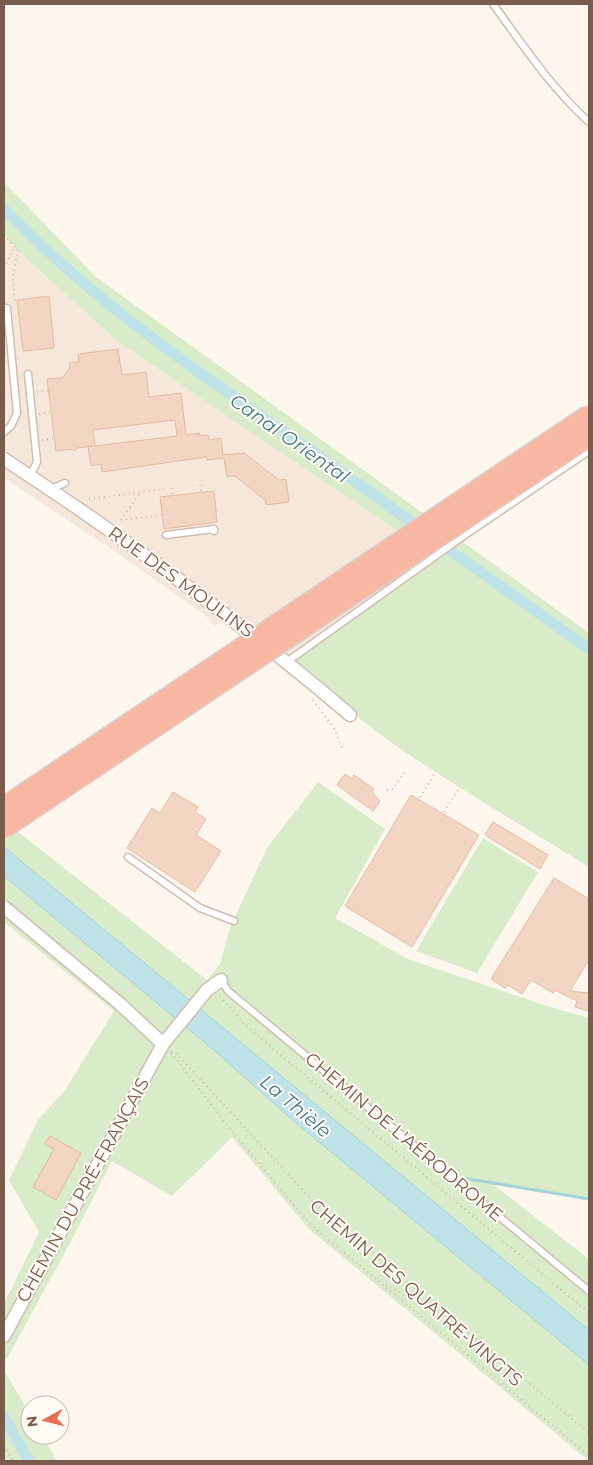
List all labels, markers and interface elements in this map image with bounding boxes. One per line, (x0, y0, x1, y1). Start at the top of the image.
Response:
water label: Canal Oriental (226, 389, 354, 489)
street label: RUE DES MOULINS (104, 522, 258, 642)
street label: CHEMIN DE L'AÉRODROME (300, 1048, 508, 1226)
water label: La Thièle (255, 1070, 336, 1143)
street label: CHEMIN DU PRÉ-FRANÇAIS (12, 1074, 154, 1306)
street label: CHEMIN DES QUATRE-VINGTS (305, 1195, 527, 1391)
north arrow (20, 1395, 70, 1445)
text: N (22, 1415, 42, 1428)

